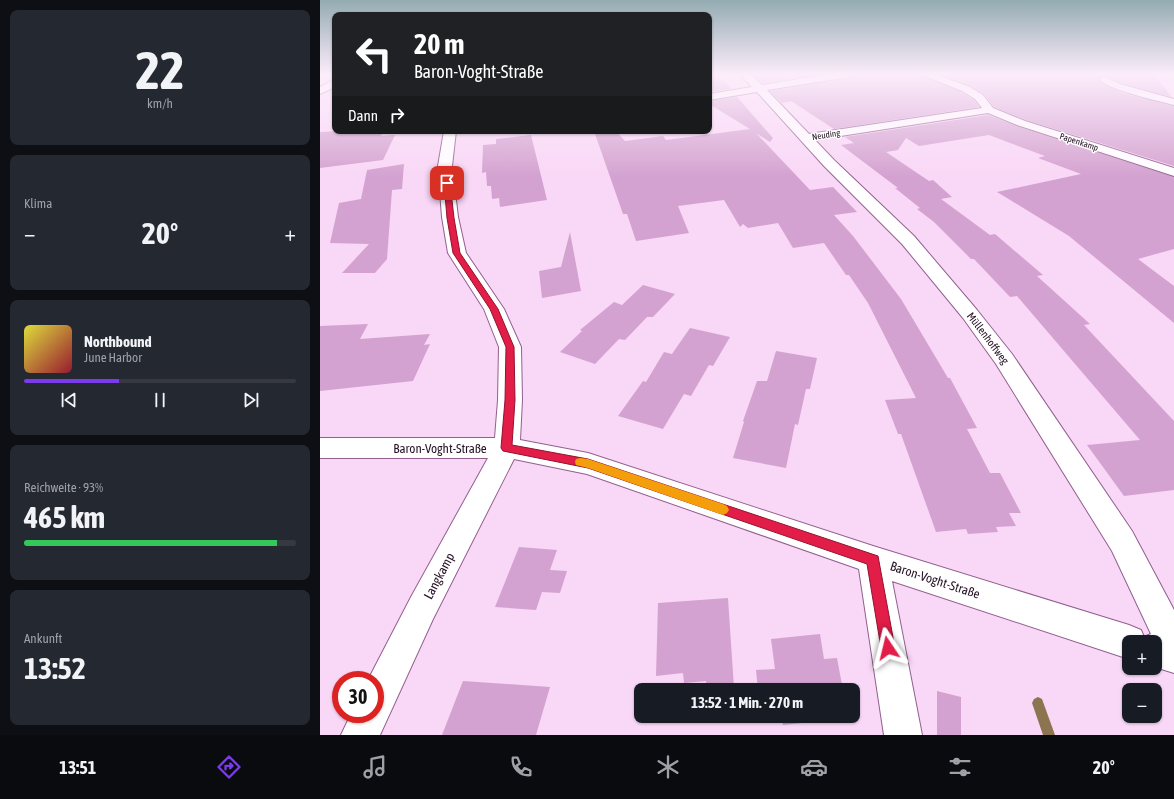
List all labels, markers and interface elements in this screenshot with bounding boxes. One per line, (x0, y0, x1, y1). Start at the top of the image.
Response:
icon: left (348, 28, 400, 80)
text: 20 m (414, 28, 464, 60)
text: 22 (136, 40, 184, 100)
text: Baron-Voght-Straße (414, 61, 544, 82)
text: km/h (147, 96, 173, 111)
icon: right (386, 104, 408, 126)
text: Dann (348, 107, 378, 124)
street label: Neuding (811, 128, 841, 142)
street label: Papenkamp (1058, 131, 1100, 153)
pin (430, 166, 464, 200)
icon: arrive (436, 172, 458, 194)
text: Klima (24, 196, 52, 211)
text: 20° (142, 216, 178, 250)
text: − (24, 220, 35, 246)
text: + (285, 220, 296, 246)
street label: Müllenhoffweg (965, 310, 1011, 366)
text: Northbound (84, 333, 152, 350)
text: June Harbor (84, 350, 142, 365)
icon: previous (58, 389, 80, 411)
icon: pause (149, 389, 171, 411)
icon: next (240, 389, 262, 411)
street label: Baron-Voght-Straße (393, 441, 487, 456)
text: Reichweite · 93% (24, 480, 103, 495)
text: 465 km (24, 500, 105, 534)
street label: Langkamp (421, 550, 457, 602)
street label: Baron-Voght-Straße (888, 558, 982, 602)
position arrow (867, 627, 909, 669)
text: Ankunft (24, 631, 62, 646)
map controls (1122, 635, 1162, 723)
button: + (1122, 635, 1162, 675)
text: 13:52 (24, 651, 86, 685)
speed limit sign: 30 (332, 671, 384, 723)
button: − (1122, 683, 1162, 723)
text: 13:52 · 1 Min. · 270 m (691, 694, 803, 711)
icon: directions (215, 753, 243, 781)
icon: music (361, 753, 389, 781)
icon: phone (507, 753, 535, 781)
icon: climate (654, 753, 682, 781)
icon: car (800, 753, 828, 781)
icon: filters (946, 753, 974, 781)
text: 13:51 (59, 757, 96, 778)
text: 20° (1093, 757, 1115, 778)

